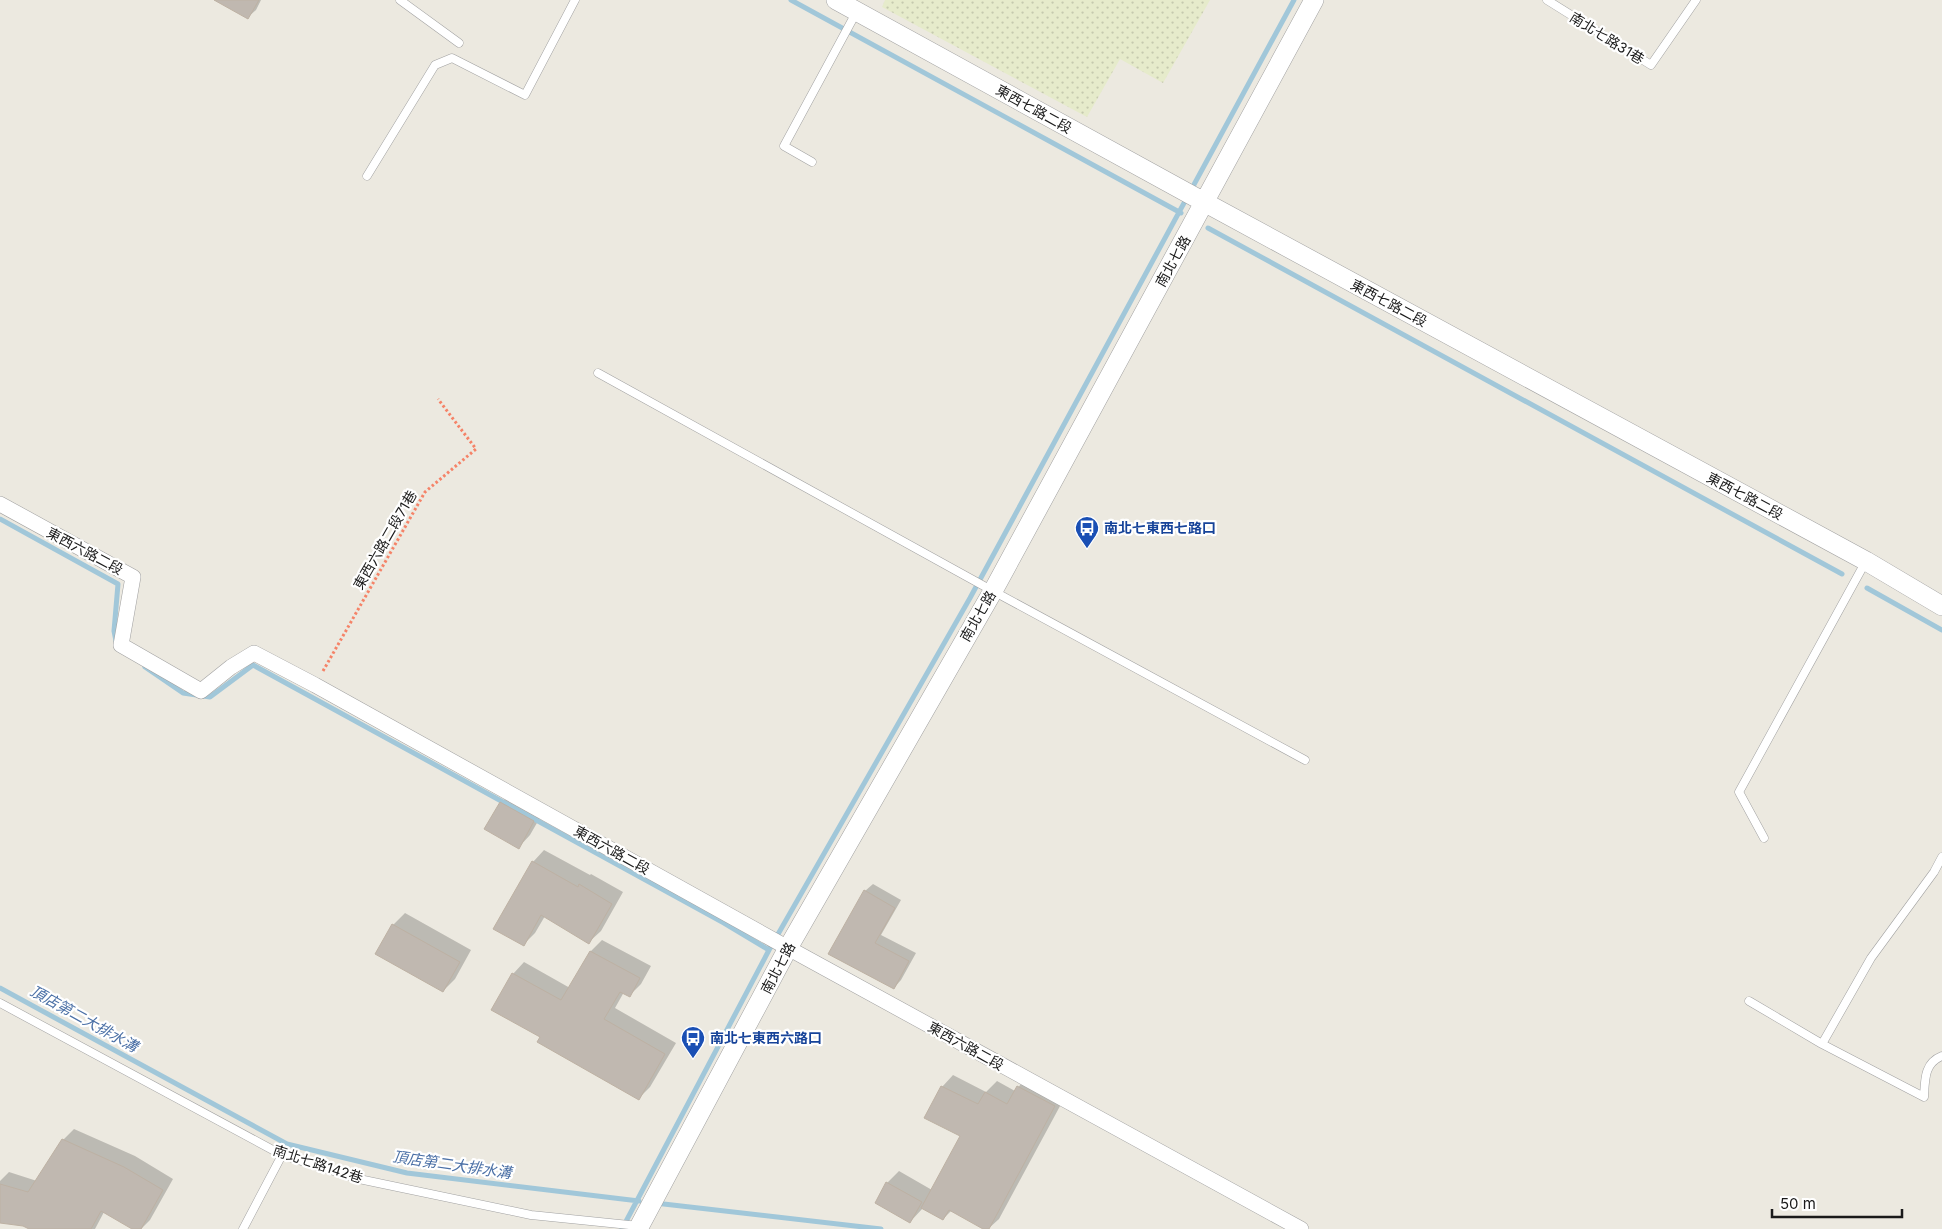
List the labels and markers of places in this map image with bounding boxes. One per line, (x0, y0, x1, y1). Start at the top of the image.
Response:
bus stop icon: 南北七東西七路口 (1074, 515, 1100, 549)
place label: 南北七東西七路口 (1104, 519, 1216, 536)
bus stop icon: 南北七東西六路口 (680, 1025, 706, 1059)
place label: 南北七東西六路口 (710, 1029, 822, 1046)

